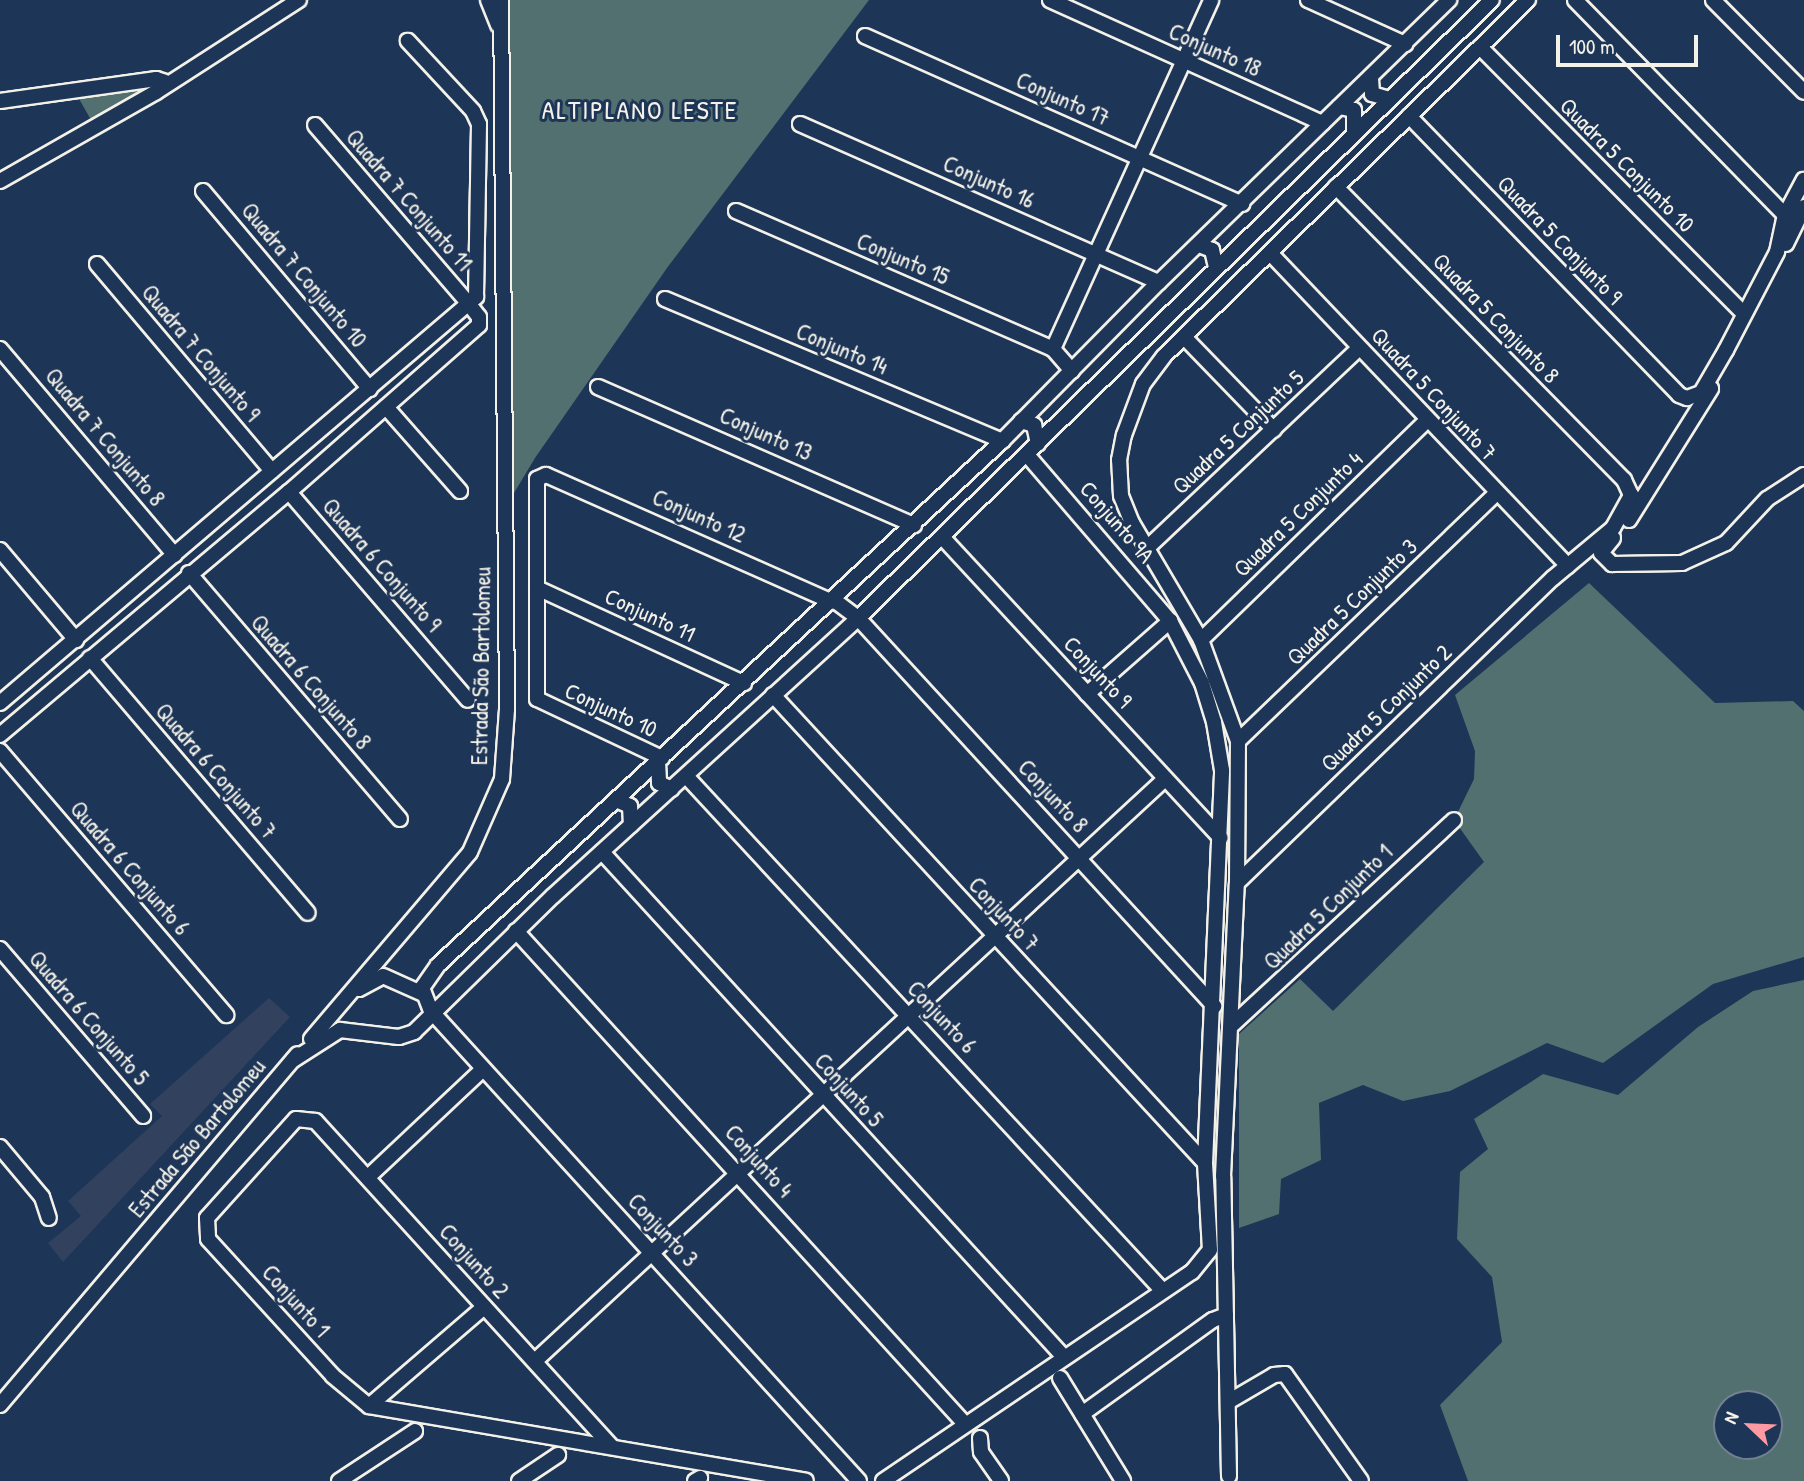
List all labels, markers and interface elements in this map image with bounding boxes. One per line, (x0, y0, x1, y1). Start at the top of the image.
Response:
street label: Conjunto 18 (1165, 17, 1265, 83)
scale bar (1559, 21, 1701, 65)
text: 100 m (1569, 32, 1615, 61)
street label: Conjunto 17 (1012, 66, 1114, 132)
street label: Quadra 5 Conjunto 10 (1554, 92, 1700, 238)
district label: ALTIPLANO LESTE (544, 94, 736, 126)
street label: Quadra 7 Conjunto 11 (340, 124, 478, 276)
street label: Conjunto 16 (939, 150, 1039, 214)
street label: Quadra 5 Conjunto 9 (1492, 170, 1628, 310)
street label: Quadra 7 Conjunto 10 (235, 197, 373, 353)
street label: Conjunto 15 (853, 227, 953, 291)
street label: Quadra 5 Conjunto 8 (1427, 247, 1565, 389)
street label: Quadra 7 Conjunto 9 (136, 279, 266, 427)
street label: Conjunto 14 (792, 317, 892, 381)
street label: Quadra 5 Conjunto 7 (1365, 322, 1503, 466)
street label: Quadra 7 Conjunto 8 (39, 362, 171, 512)
street label: Quadra 5 Conjunto 5 (1166, 364, 1310, 500)
street label: Conjunto 13 (715, 401, 817, 467)
street label: Quadra 5 Conjunto 4 (1228, 445, 1368, 583)
street label: Conjunto 9A (1074, 475, 1160, 569)
street label: Conjunto 12 (648, 483, 750, 549)
street label: Quadra 6 Conjunto 9 (316, 493, 448, 637)
street label: Quadra 5 Conjunto 3 (1281, 533, 1423, 671)
street label: Estrada São Bartolomeu (465, 567, 497, 765)
street label: Conjunto 11 (600, 582, 700, 648)
street label: Quadra 6 Conjunto 8 (245, 609, 377, 755)
street label: Conjunto 9 (1058, 630, 1138, 714)
street label: Quadra 5 Conjunto 2 (1315, 639, 1457, 777)
street label: Conjunto 10 (561, 677, 661, 743)
street label: Quadra 6 Conjunto 7 (149, 697, 283, 845)
street label: Conjunto 8 (1012, 754, 1094, 838)
street label: Quadra 6 Conjunto 6 (64, 795, 196, 941)
street label: Quadra 5 Conjunto 1 (1258, 839, 1398, 975)
street label: Conjunto 7 (963, 871, 1045, 957)
street label: Quadra 6 Conjunto 5 (23, 945, 155, 1091)
street label: Conjunto 6 (902, 975, 982, 1059)
street label: Conjunto 5 (809, 1048, 889, 1132)
street label: Estrada São Bartolomeu (123, 1053, 271, 1223)
street label: Conjunto 4 (719, 1119, 799, 1203)
street label: Conjunto 3 (622, 1188, 704, 1272)
street label: Conjunto 2 (433, 1218, 515, 1304)
street label: Conjunto 1 (256, 1259, 336, 1343)
north arrow (1713, 1390, 1783, 1460)
text: N (1717, 1408, 1744, 1427)

